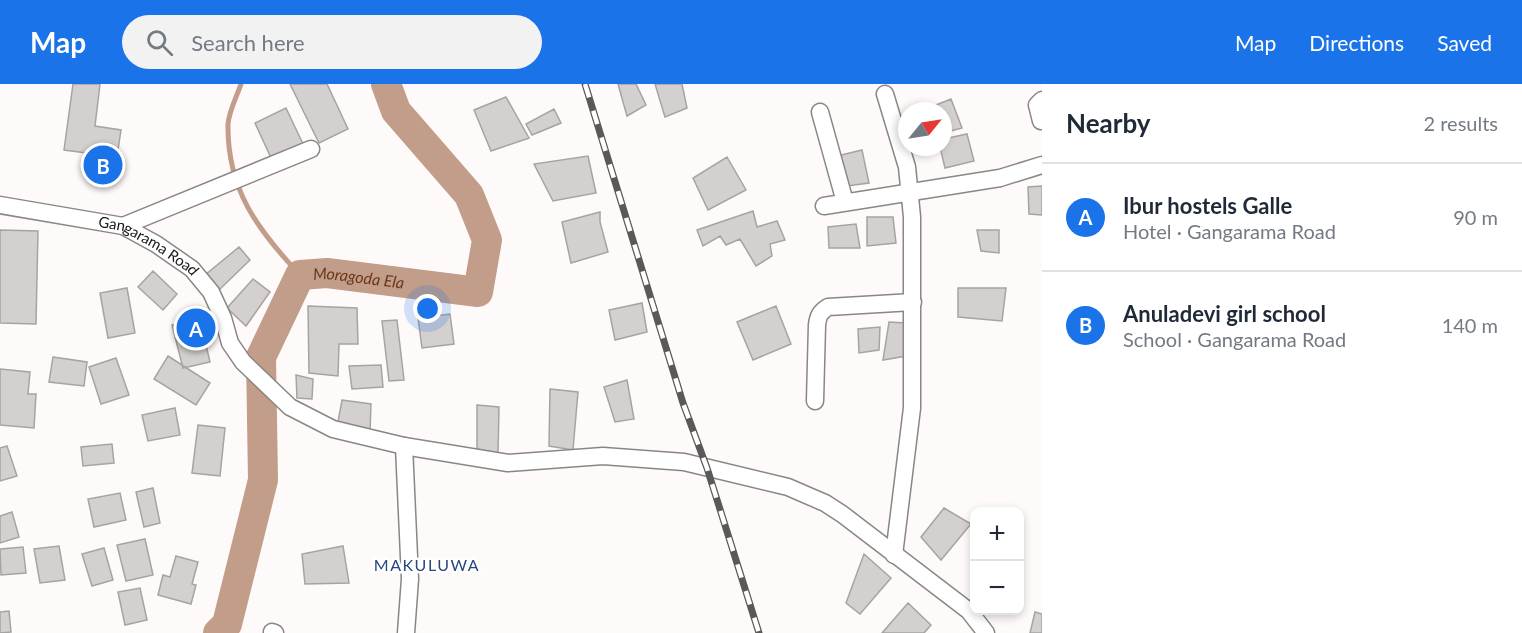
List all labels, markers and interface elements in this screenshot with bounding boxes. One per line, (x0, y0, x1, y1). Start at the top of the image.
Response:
search box (122, 15, 542, 69)
text: Map (30, 25, 86, 59)
icon: search (143, 26, 176, 59)
text: Search here (191, 29, 305, 56)
text: Map (1235, 30, 1276, 55)
text: Directions (1309, 30, 1404, 55)
text: Saved (1437, 30, 1492, 55)
north arrow (898, 102, 952, 156)
text: Nearby (1066, 107, 1151, 139)
text: 2 results (1423, 111, 1498, 135)
pin: B (84, 142, 122, 188)
text: Ibur hostels Galle (1123, 192, 1292, 219)
text: A (1079, 205, 1092, 229)
text: 90 m (1453, 205, 1498, 229)
street label: Gangarama Road (97, 212, 203, 279)
text: Hotel · Gangarama Road (1123, 219, 1336, 243)
water label: Moragoda Ela (312, 263, 405, 292)
your location (413, 294, 442, 323)
text: Anuladevi girl school (1123, 300, 1326, 327)
pin: A (176, 306, 216, 350)
text: B (1079, 313, 1092, 337)
text: 140 m (1442, 313, 1498, 337)
text: School · Gangarama Road (1123, 327, 1346, 351)
map controls (970, 507, 1024, 615)
button: + (970, 507, 1024, 561)
district label: MAKULUWA (374, 555, 480, 574)
button: − (970, 561, 1024, 615)

